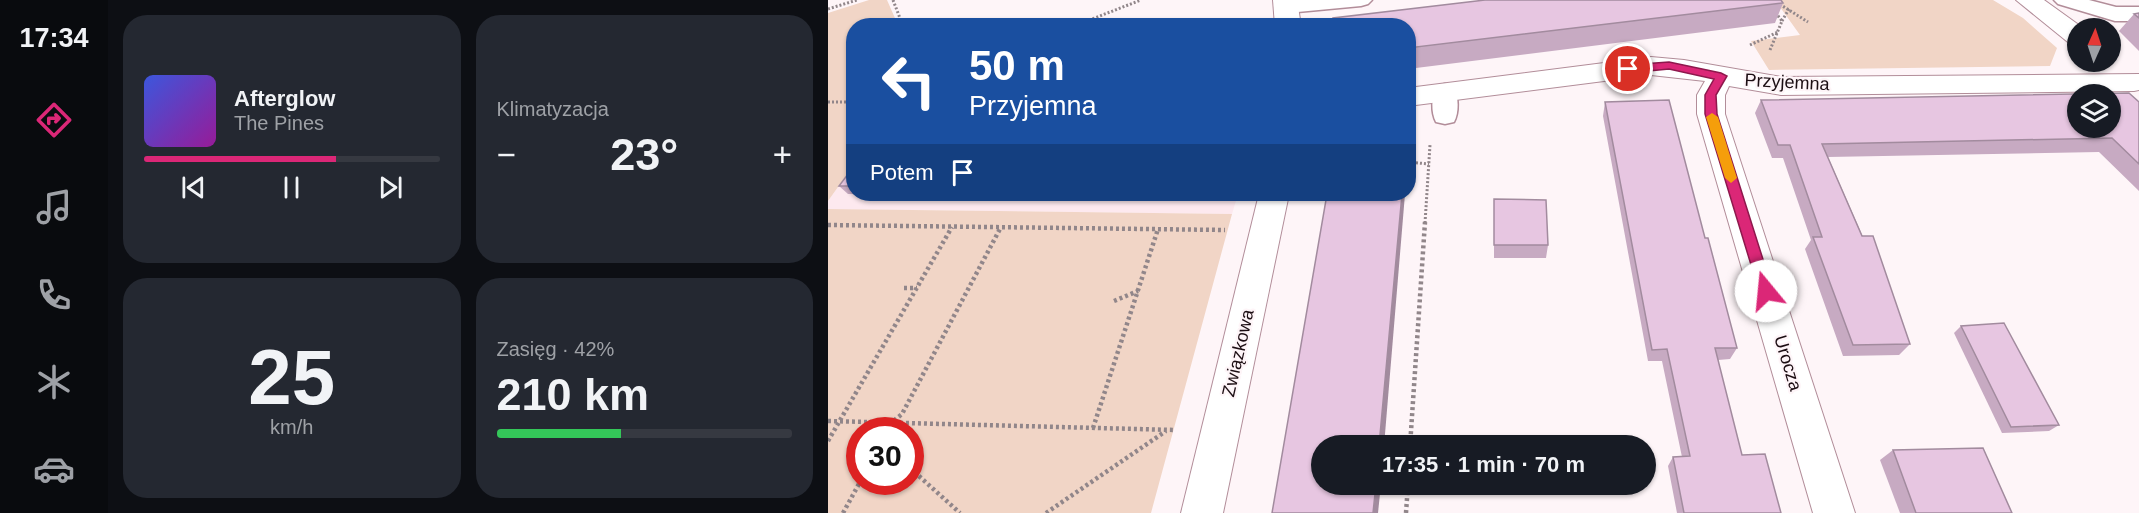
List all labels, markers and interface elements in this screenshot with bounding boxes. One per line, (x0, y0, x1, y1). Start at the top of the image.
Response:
north arrow (2067, 18, 2121, 72)
map controls (2067, 18, 2121, 138)
text: 17:34 (19, 23, 89, 53)
icon: left (870, 42, 948, 120)
text: 50 m (969, 42, 1065, 89)
pin (1602, 43, 1653, 94)
icon: arrive (1611, 52, 1644, 85)
street label: Przyjemna (1744, 70, 1831, 94)
button: layers (2067, 84, 2121, 138)
text: Afterglow (234, 86, 335, 111)
text: Przyjemna (969, 91, 1097, 121)
text: Klimatyzacja (497, 98, 609, 120)
icon: directions (33, 99, 75, 141)
text: The Pines (234, 112, 324, 134)
text: 23° (610, 129, 678, 180)
text: − (497, 136, 516, 173)
text: + (773, 136, 792, 173)
icon: arrive (946, 156, 979, 189)
text: Potem (870, 160, 934, 185)
icon: previous (177, 171, 210, 204)
icon: pause (275, 171, 308, 204)
icon: next (374, 171, 407, 204)
icon: music (33, 186, 75, 228)
position arrow (1734, 259, 1798, 323)
icon: phone (33, 274, 75, 316)
street label: Związkowa (1218, 306, 1258, 399)
text: 25 (248, 333, 335, 421)
street label: Urocza (1770, 333, 1806, 394)
text: Zasięg · 42% (497, 338, 614, 360)
icon: climate (33, 361, 75, 403)
text: 210 km (497, 369, 649, 420)
text: km/h (270, 416, 313, 438)
speed limit sign: 30 (846, 417, 924, 495)
icon: car (33, 448, 75, 490)
text: 17:35 · 1 min · 70 m (1382, 452, 1585, 477)

